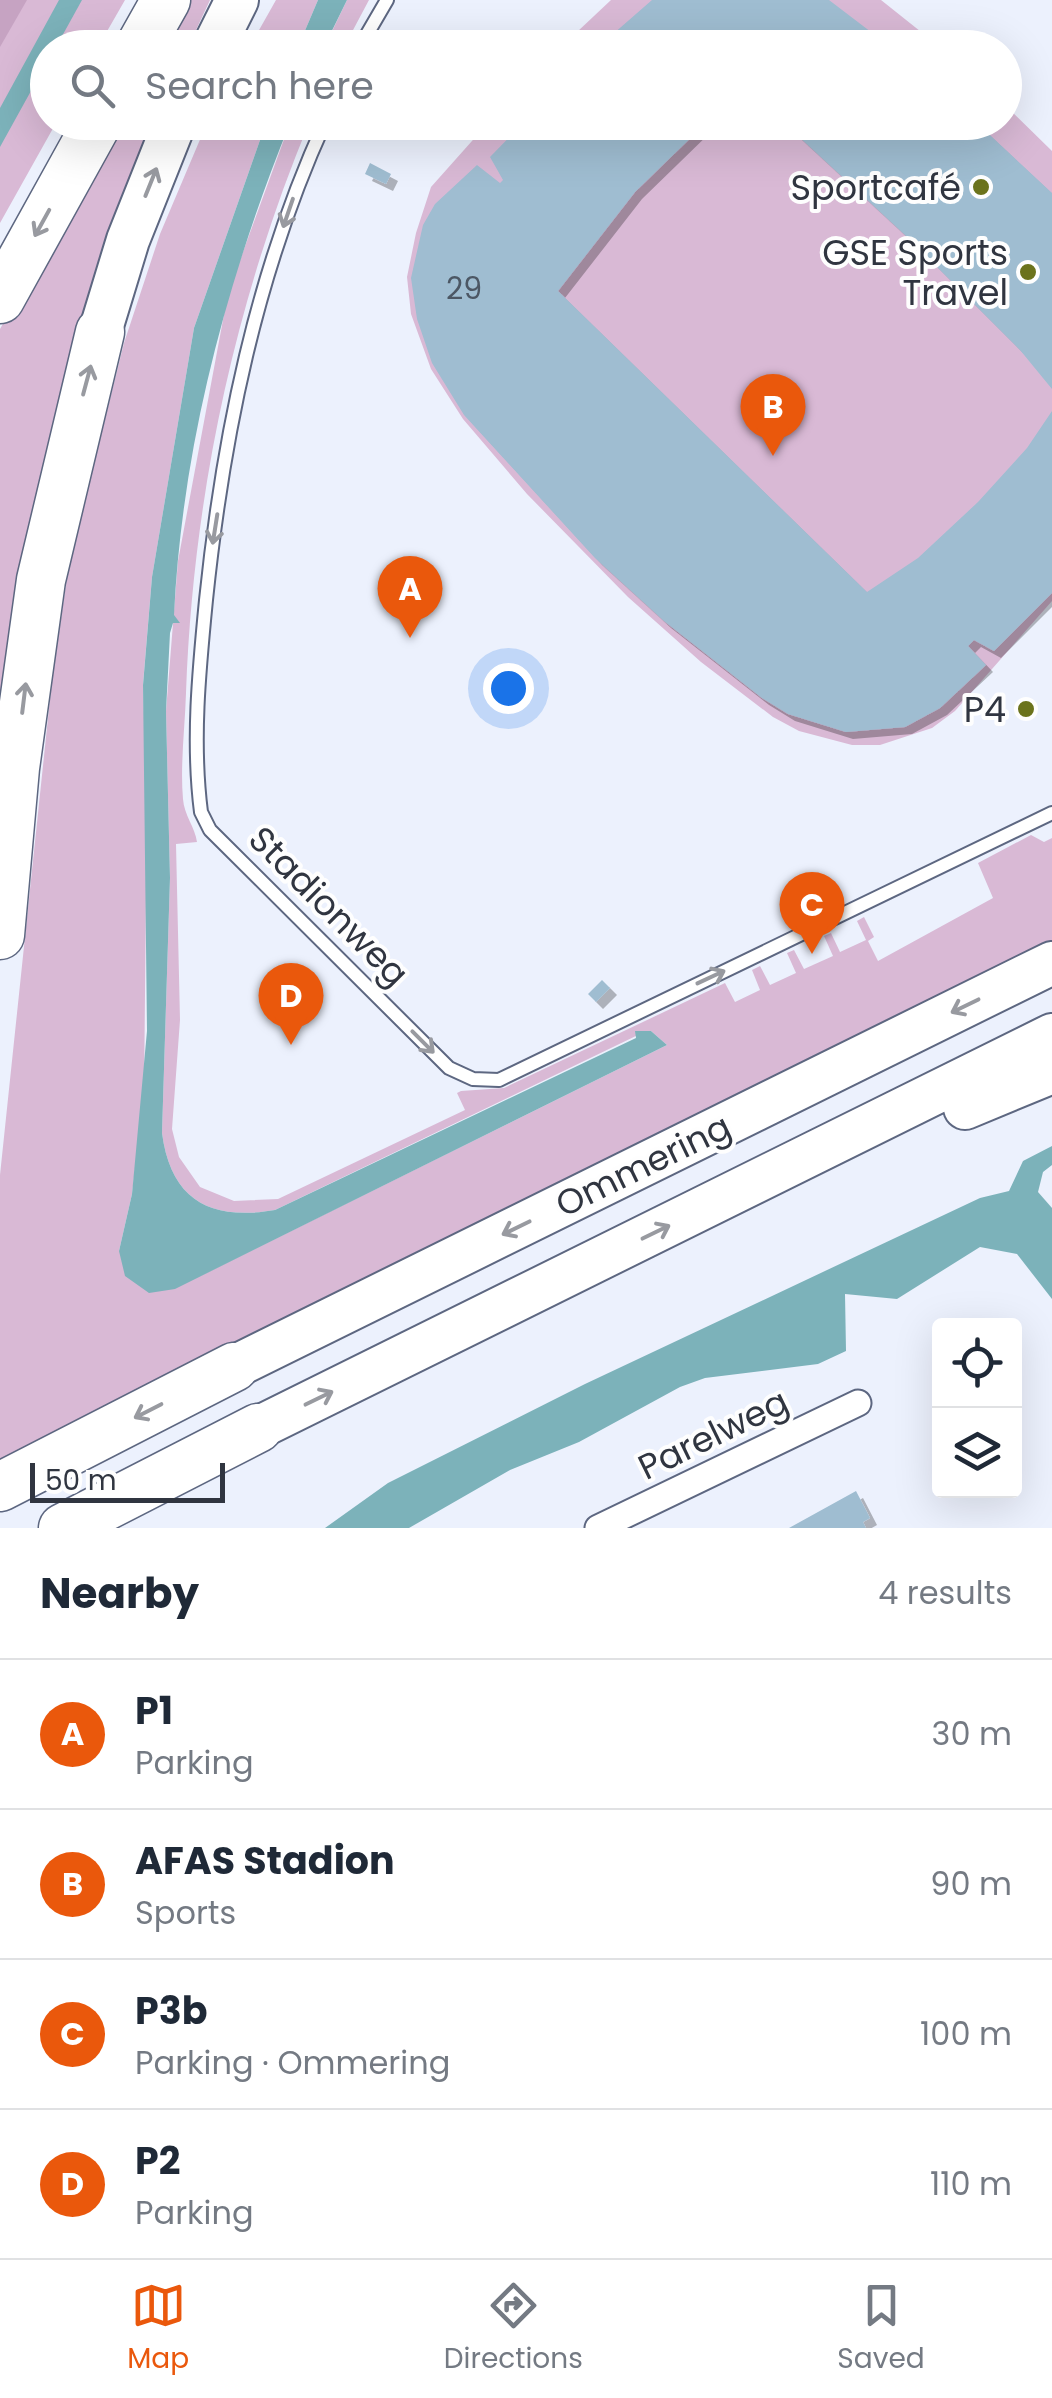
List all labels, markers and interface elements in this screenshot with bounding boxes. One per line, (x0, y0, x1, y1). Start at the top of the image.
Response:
search box (30, 30, 1022, 140)
icon: search (65, 58, 120, 113)
text: Search here (145, 59, 374, 112)
place label: Sportcafé (790, 163, 961, 212)
one-way arrow (143, 168, 161, 198)
marker: Sportcafé (970, 176, 992, 198)
one-way arrow (278, 196, 296, 228)
one-way arrow (31, 208, 51, 237)
place label: GSE Sports Travel (822, 228, 1008, 317)
marker: GSE Sports Travel (1017, 261, 1039, 283)
house number: 29 (446, 267, 482, 310)
one-way arrow (79, 365, 98, 396)
pin: B (740, 374, 806, 456)
one-way arrow (205, 512, 224, 544)
pin: A (378, 556, 442, 638)
your location (483, 663, 534, 714)
one-way arrow (15, 683, 34, 715)
place label: P4 (964, 685, 1006, 734)
marker: P4 (1015, 698, 1037, 720)
street label: Stadionweg (238, 815, 420, 997)
pin: C (780, 872, 844, 954)
pin: D (258, 962, 324, 1045)
one-way arrow (695, 966, 725, 985)
one-way arrow (950, 998, 980, 1017)
one-way arrow (410, 1029, 434, 1053)
street label: Ommering (547, 1102, 739, 1228)
one-way arrow (502, 1219, 532, 1238)
one-way arrow (641, 1222, 670, 1241)
map controls (932, 1318, 1022, 1498)
button: locate (932, 1318, 1022, 1408)
street label: Parelweg (630, 1377, 796, 1491)
one-way arrow (304, 1388, 333, 1407)
one-way arrow (133, 1402, 163, 1421)
button: layers (932, 1408, 1022, 1498)
scale bar (30, 1458, 225, 1502)
text: 50 m (45, 1461, 116, 1500)
text: Nearby (40, 1564, 199, 1623)
text: 4 results (878, 1570, 1012, 1615)
text: P1 (135, 1684, 173, 1737)
text: A (61, 1711, 84, 1756)
text: 30 m (932, 1711, 1012, 1756)
text: Parking (135, 1740, 254, 1785)
text: AFAS Stadion (135, 1834, 395, 1887)
text: B (62, 1861, 83, 1906)
text: 90 m (930, 1861, 1012, 1906)
text: Sports (135, 1890, 236, 1935)
text: P3b (135, 1984, 208, 2037)
text: C (60, 2011, 85, 2056)
text: 100 m (920, 2011, 1012, 2056)
text: Parking · Ommering (135, 2040, 450, 2085)
text: P2 (135, 2134, 180, 2187)
text: D (61, 2161, 84, 2206)
text: 110 m (930, 2161, 1012, 2206)
text: Parking (135, 2190, 254, 2235)
tab: Map (127, 2278, 189, 2380)
tab: Directions (444, 2278, 583, 2380)
tab: Saved (837, 2278, 925, 2380)

